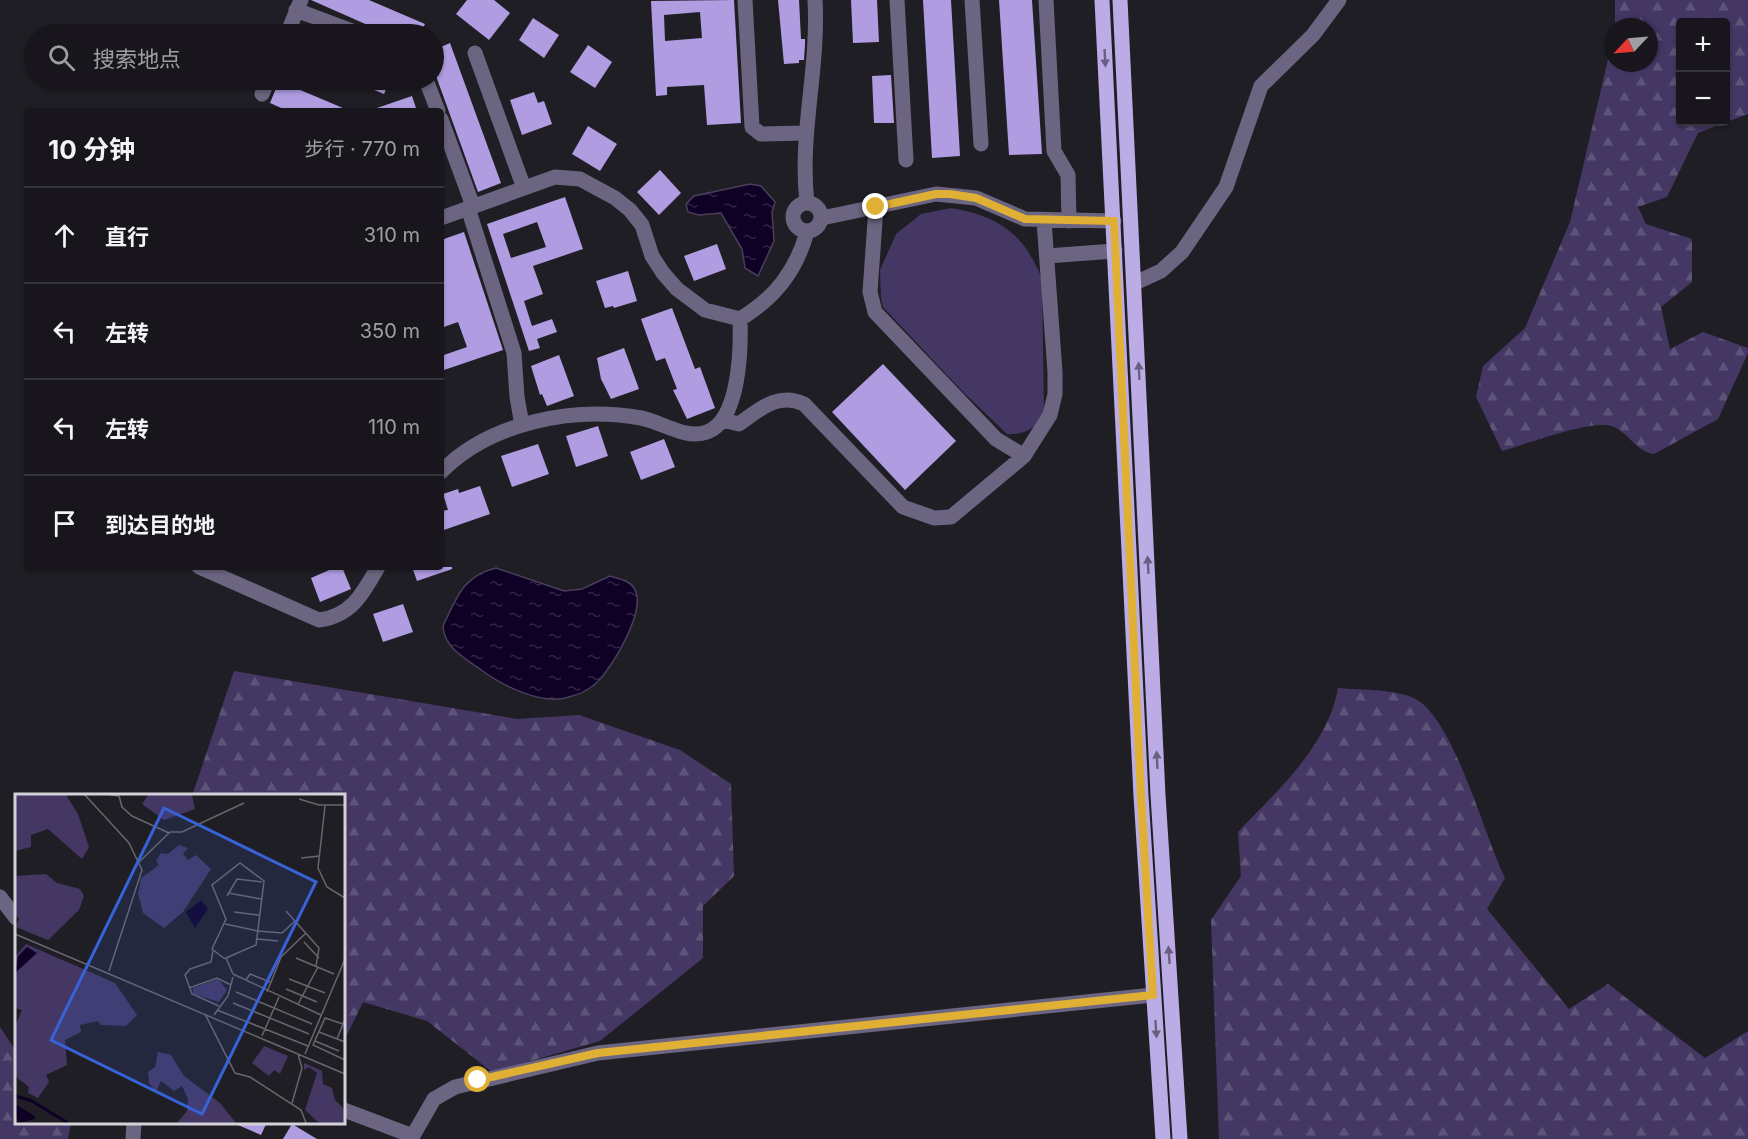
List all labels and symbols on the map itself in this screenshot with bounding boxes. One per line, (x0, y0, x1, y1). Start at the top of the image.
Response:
north arrow (1604, 18, 1658, 72)
one-way arrow (1101, 49, 1110, 68)
route end (862, 193, 888, 219)
one-way arrow (1134, 361, 1143, 380)
one-way arrow (1143, 556, 1152, 575)
one-way arrow (1152, 751, 1161, 770)
inset map (15, 794, 345, 1124)
one-way arrow (1164, 945, 1173, 964)
one-way arrow (1151, 1020, 1160, 1039)
route start (464, 1066, 490, 1092)

